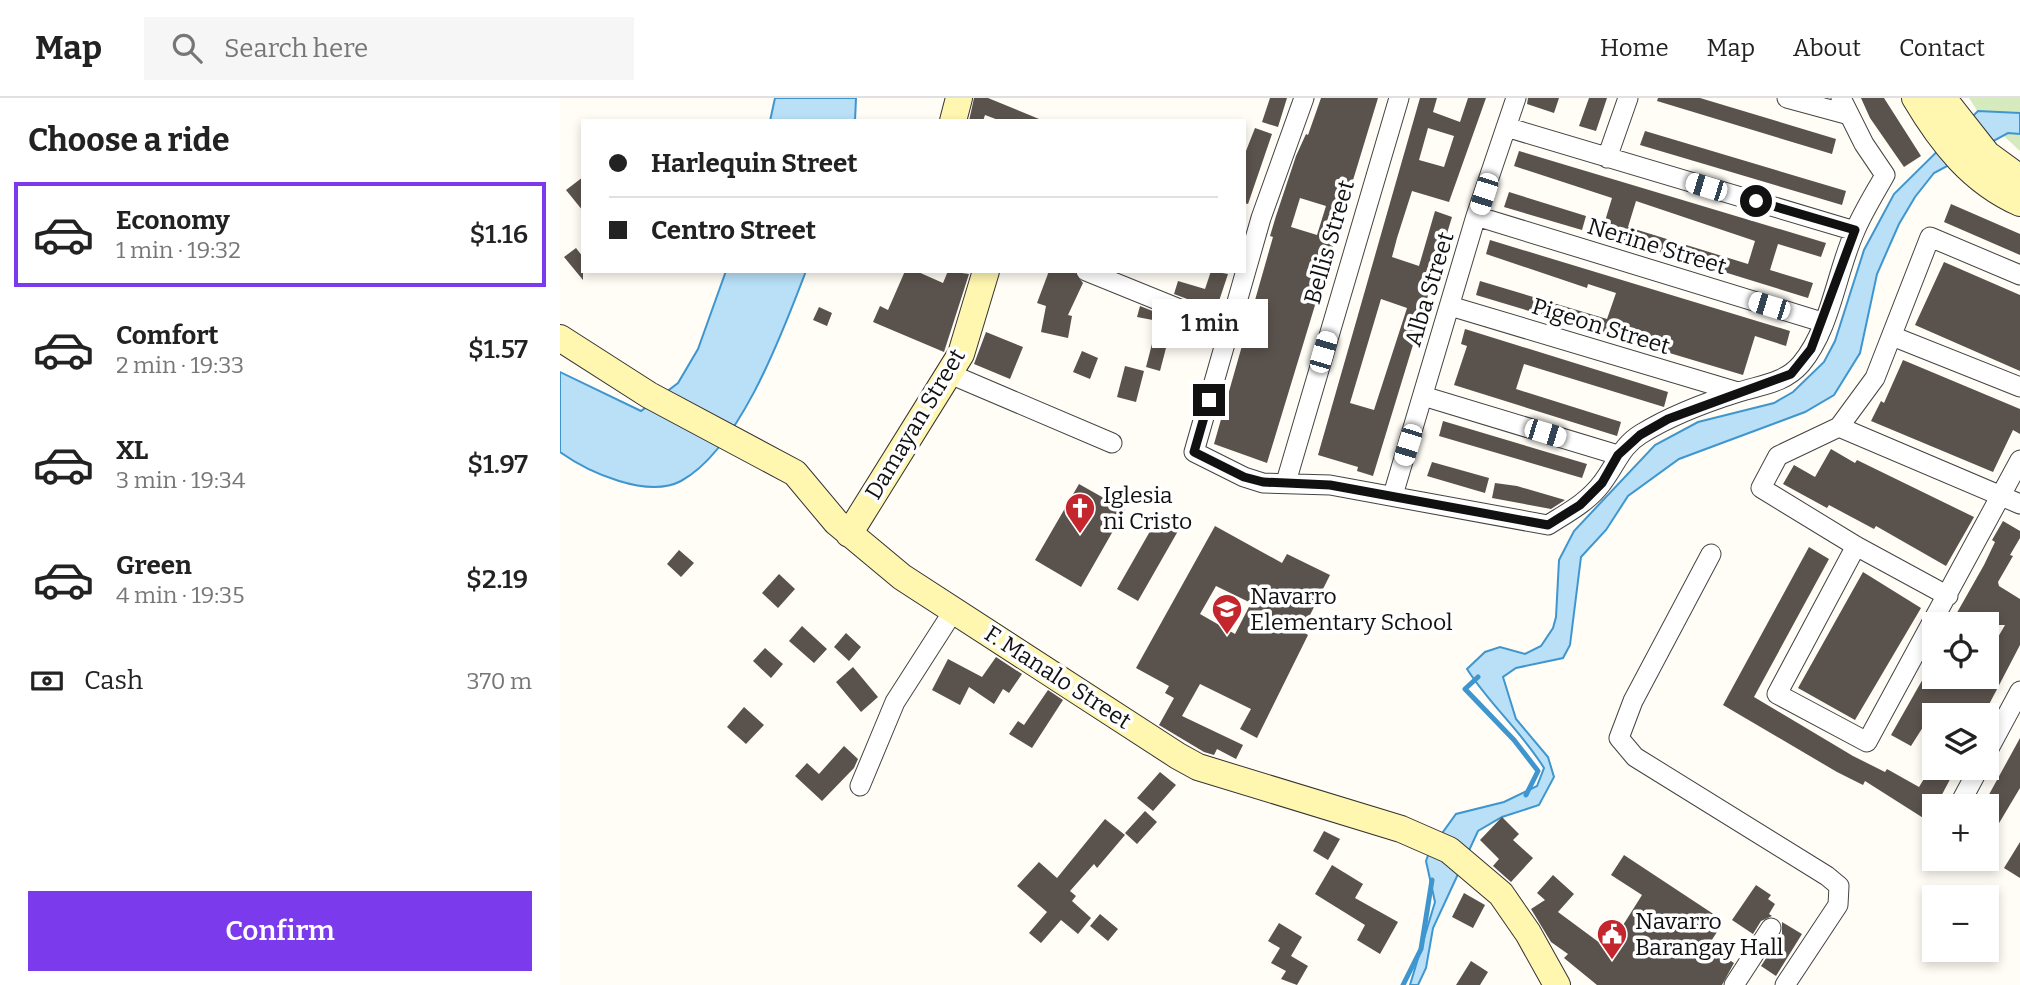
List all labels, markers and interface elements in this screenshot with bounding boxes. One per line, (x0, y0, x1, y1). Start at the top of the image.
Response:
search box (144, 17, 634, 80)
text: Map (35, 28, 102, 68)
icon: search (168, 29, 206, 67)
text: Search here (224, 33, 368, 64)
text: Home (1600, 34, 1669, 62)
text: Map (1707, 34, 1755, 62)
text: About (1793, 34, 1861, 62)
text: Contact (1899, 34, 1985, 62)
text: Choose a ride (28, 121, 229, 159)
text: Harlequin Street (651, 148, 858, 179)
car (1468, 171, 1501, 217)
car (1683, 171, 1730, 203)
street label: Bellis Street (1298, 177, 1360, 307)
route start (1740, 185, 1772, 217)
icon: car (32, 203, 95, 266)
text: Economy (116, 205, 230, 236)
street label: Nerine Street (1584, 212, 1730, 280)
text: Centro Street (651, 215, 816, 246)
text: $1.16 (470, 219, 528, 250)
street label: Alba Street (1398, 228, 1460, 350)
text: 1 min · 19:32 (116, 236, 241, 264)
car (1746, 290, 1793, 322)
street label: Pigeon Street (1529, 292, 1673, 360)
callout: 1 min (1151, 299, 1267, 348)
text: 1 min (1181, 309, 1239, 337)
icon: car (32, 318, 95, 381)
text: Comfort (116, 320, 219, 351)
car (1308, 329, 1339, 375)
text: $1.57 (468, 334, 528, 365)
street label: Damayan Street (859, 344, 971, 504)
text: 2 min · 19:33 (116, 351, 244, 379)
route end (1193, 384, 1225, 416)
car (1522, 417, 1569, 449)
car (1392, 422, 1425, 468)
icon: car (32, 433, 95, 496)
text: XL (116, 435, 148, 466)
text: $1.97 (467, 449, 528, 480)
text: 3 min · 19:34 (116, 466, 245, 494)
place label: Iglesia ni Cristo (1103, 481, 1192, 535)
church icon: Iglesia ni Cristo (1063, 491, 1097, 535)
icon: car (32, 548, 95, 611)
text: Green (116, 550, 192, 581)
text: $2.19 (466, 564, 528, 595)
text: 4 min · 19:35 (116, 581, 245, 609)
place label: Navarro Elementary School (1250, 582, 1453, 636)
school or university icon: Navarro Elementary School (1210, 592, 1244, 636)
map controls (1922, 612, 1999, 962)
button: locate (1922, 612, 1999, 689)
street label: F. Manalo Street (979, 619, 1137, 735)
icon: cash (28, 662, 66, 700)
text: Cash (84, 665, 143, 696)
text: 370 m (466, 667, 532, 695)
button: layers (1922, 703, 1999, 780)
button: + (1922, 794, 1999, 871)
button: − (1922, 885, 1999, 962)
button: Confirm (28, 891, 532, 971)
place label: Navarro Barangay Hall (1635, 907, 1784, 961)
public building icon: Navarro Barangay Hall (1595, 917, 1629, 961)

